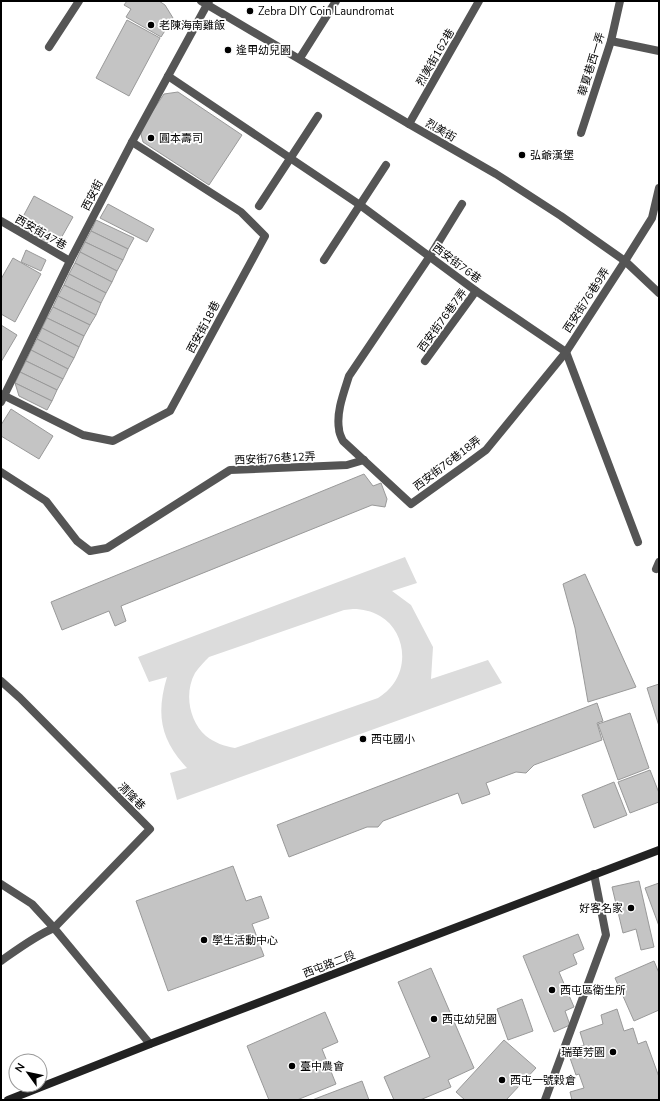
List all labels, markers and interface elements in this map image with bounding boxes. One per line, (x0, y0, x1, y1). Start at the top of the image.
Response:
place label: Zebra DIY Coin Laundromat (258, 4, 394, 19)
marker: Zebra DIY Coin Laundromat (245, 6, 255, 16)
place label: 老陳海南雞飯 (159, 18, 225, 33)
marker: 老陳海南雞飯 (146, 20, 156, 30)
street label: 烈美街162巷 (413, 26, 458, 89)
street label: 華夏巷西一弄 (575, 30, 608, 98)
place label: 逢甲幼兒園 (236, 43, 291, 58)
marker: 逢甲幼兒園 (223, 45, 233, 55)
street label: 烈美街 (423, 116, 459, 145)
place label: 圓本壽司 (159, 131, 203, 146)
marker: 圓本壽司 (146, 133, 156, 143)
place label: 弘爺漢堡 (530, 148, 574, 163)
marker: 弘爺漢堡 (517, 150, 527, 160)
street label: 西安街 (78, 177, 107, 213)
street label: 西安街47巷 (12, 212, 69, 253)
street label: 西安街76巷 (429, 240, 484, 287)
street label: 西安街76巷9弄 (560, 265, 613, 336)
street label: 西安街76巷7弄 (414, 286, 470, 355)
street label: 西安街18巷 (183, 298, 223, 356)
street label: 西安街76巷18弄 (410, 433, 484, 494)
street label: 西安街76巷12弄 (234, 449, 316, 468)
place label: 西屯國小 (371, 732, 415, 747)
marker: 西屯國小 (358, 734, 368, 744)
street label: 清隆巷 (115, 779, 149, 813)
place label: 好客名家 (579, 901, 623, 916)
marker: 好客名家 (626, 903, 636, 913)
place label: 學生活動中心 (212, 933, 278, 948)
marker: 學生活動中心 (199, 935, 209, 945)
street label: 西屯路二段 (301, 948, 358, 981)
place label: 西屯區衛生所 (560, 983, 626, 998)
marker: 西屯區衛生所 (547, 985, 557, 995)
place label: 西屯幼兒園 (442, 1012, 497, 1027)
marker: 西屯幼兒園 (429, 1014, 439, 1024)
place label: 瑞華芳園 (561, 1045, 605, 1060)
marker: 瑞華芳園 (608, 1047, 618, 1057)
north arrow (8, 1053, 48, 1093)
place label: 臺中農會 (300, 1059, 344, 1074)
text: N (12, 1060, 29, 1075)
marker: 臺中農會 (287, 1061, 297, 1071)
place label: 西屯一號穀倉 (510, 1073, 576, 1088)
marker: 西屯一號穀倉 (497, 1075, 507, 1085)

